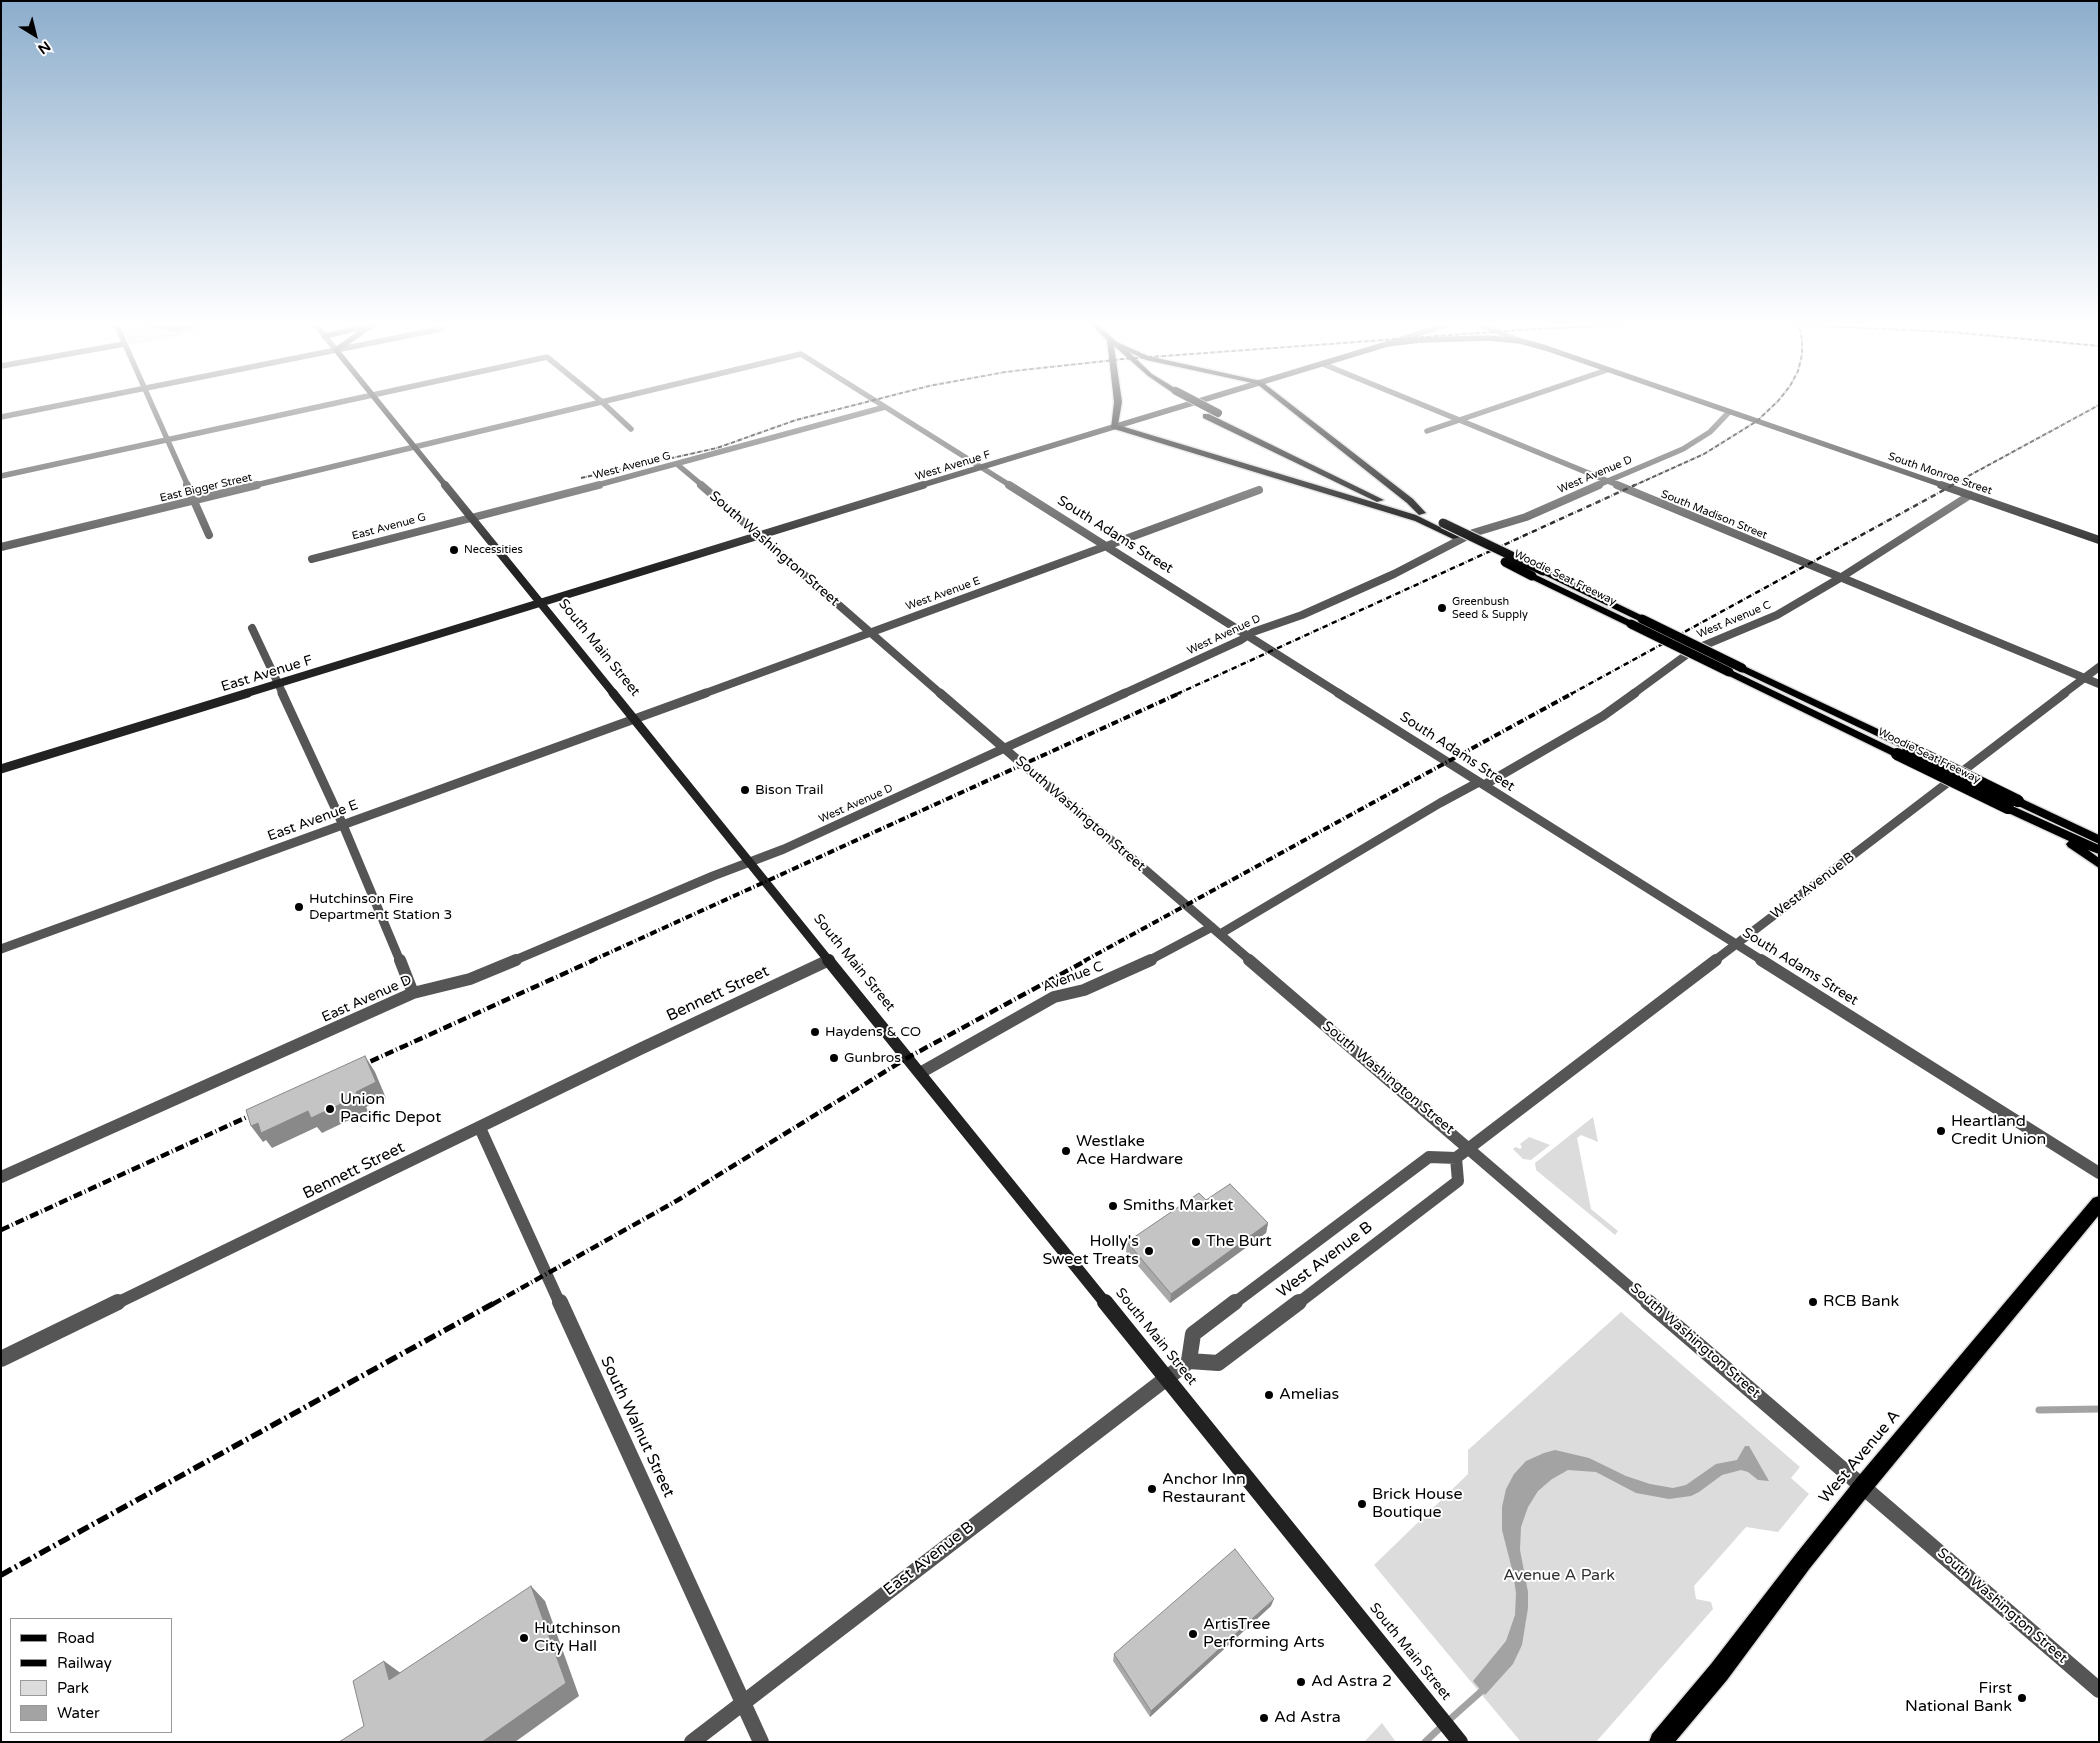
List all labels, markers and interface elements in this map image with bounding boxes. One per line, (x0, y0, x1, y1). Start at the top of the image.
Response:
north arrow (10, 10, 60, 60)
text: N (35, 37, 54, 58)
street label: West Avenue F (914, 448, 992, 484)
street label: West Avenue G (592, 449, 672, 483)
street label: South Monroe Street (1886, 450, 1994, 498)
street label: West Avenue D (1556, 453, 1634, 497)
street label: East Bigger Street (159, 471, 253, 505)
street label: South Washington Street (706, 488, 842, 610)
street label: South Madison Street (1659, 488, 1769, 542)
street label: South Adams Street (1054, 493, 1176, 577)
street label: East Avenue G (351, 511, 427, 543)
place label: Necessities (464, 543, 523, 557)
marker: Necessities (448, 544, 460, 556)
street label: Woodie Seat Freeway (1512, 547, 1618, 609)
street label: West Avenue E (904, 574, 982, 614)
place label: Greenbush Seed & Supply (1452, 595, 1528, 621)
street label: South Main Street (555, 596, 643, 700)
street label: West Avenue C (1695, 598, 1773, 642)
marker: Greenbush Seed & Supply (1436, 602, 1448, 614)
street label: West Avenue D (1185, 612, 1263, 658)
street label: East Avenue F (219, 652, 315, 696)
street label: South Adams Street (1396, 709, 1518, 795)
street label: Woodie Seat Freeway (1876, 725, 1982, 787)
street label: South Washington Street (1012, 753, 1148, 875)
place label: Bison Trail (755, 782, 823, 798)
street label: West Avenue D (817, 782, 895, 826)
marker: Bison Trail (739, 784, 751, 796)
street label: East Avenue E (265, 797, 361, 845)
street label: West Avenue B (1768, 849, 1858, 923)
place label: Hutchinson Fire Department Station 3 (309, 891, 452, 924)
marker: Hutchinson Fire Department Station 3 (293, 901, 305, 913)
street label: South Main Street (810, 911, 898, 1015)
street label: South Adams Street (1739, 925, 1861, 1009)
street label: Avenue C (1040, 958, 1106, 996)
street label: Bennett Street (664, 962, 772, 1026)
street label: East Avenue D (319, 972, 415, 1026)
street label: South Washington Street (1319, 1018, 1457, 1138)
place label: Haydens & CO (825, 1024, 921, 1040)
marker: Haydens & CO (809, 1026, 821, 1038)
place label: Gunbros (844, 1050, 901, 1066)
marker: Gunbros (828, 1052, 840, 1064)
place label: Union Pacific Depot (340, 1090, 441, 1128)
marker: Union Pacific Depot (324, 1103, 336, 1115)
place label: Heartland Credit Union (1951, 1112, 2046, 1150)
marker: Heartland Credit Union (1935, 1125, 1947, 1137)
place label: Westlake Ace Hardware (1076, 1132, 1183, 1170)
street label: Bennett Street (300, 1138, 408, 1204)
marker: Westlake Ace Hardware (1060, 1145, 1072, 1157)
place label: Smiths Market (1123, 1196, 1233, 1216)
marker: Smiths Market (1107, 1200, 1119, 1212)
street label: West Avenue B (1273, 1218, 1377, 1302)
place label: Holly's Sweet Treats (1042, 1232, 1139, 1270)
place label: The Burt (1206, 1232, 1272, 1252)
marker: The Burt (1190, 1236, 1202, 1248)
marker: Holly's Sweet Treats (1143, 1245, 1155, 1257)
street label: South Washington Street (1627, 1280, 1763, 1402)
street label: South Main Street (1112, 1285, 1200, 1389)
place label: RCB Bank (1823, 1292, 1899, 1312)
marker: RCB Bank (1807, 1296, 1819, 1308)
street label: South Walnut Street (596, 1353, 678, 1501)
place label: Amelias (1279, 1385, 1339, 1405)
marker: Amelias (1263, 1389, 1275, 1401)
street label: West Avenue A (1815, 1406, 1905, 1508)
place label: Anchor Inn Restaurant (1162, 1470, 1246, 1508)
marker: Anchor Inn Restaurant (1146, 1483, 1158, 1495)
place label: Brick House Boutique (1372, 1485, 1463, 1523)
marker: Brick House Boutique (1356, 1498, 1368, 1510)
street label: East Avenue B (880, 1518, 978, 1600)
street label: South Washington Street (1934, 1545, 2070, 1667)
park label: Avenue A Park (1503, 1566, 1615, 1586)
street label: South Main Street (1366, 1600, 1454, 1704)
place label: ArtisTree Performing Arts (1203, 1615, 1325, 1653)
legend (10, 1618, 172, 1733)
place label: Hutchinson City Hall (534, 1619, 621, 1657)
marker: ArtisTree Performing Arts (1187, 1628, 1199, 1640)
text: Road (57, 1629, 95, 1647)
marker: Hutchinson City Hall (518, 1632, 530, 1644)
text: Railway (57, 1654, 112, 1672)
place label: Ad Astra 2 (1311, 1672, 1392, 1692)
marker: Ad Astra 2 (1295, 1676, 1307, 1688)
text: Park (57, 1679, 89, 1697)
place label: First National Bank (1905, 1679, 2012, 1717)
marker: First National Bank (2016, 1692, 2028, 1704)
text: Water (57, 1704, 100, 1722)
place label: Ad Astra (1274, 1708, 1341, 1728)
marker: Ad Astra (1258, 1712, 1270, 1724)

